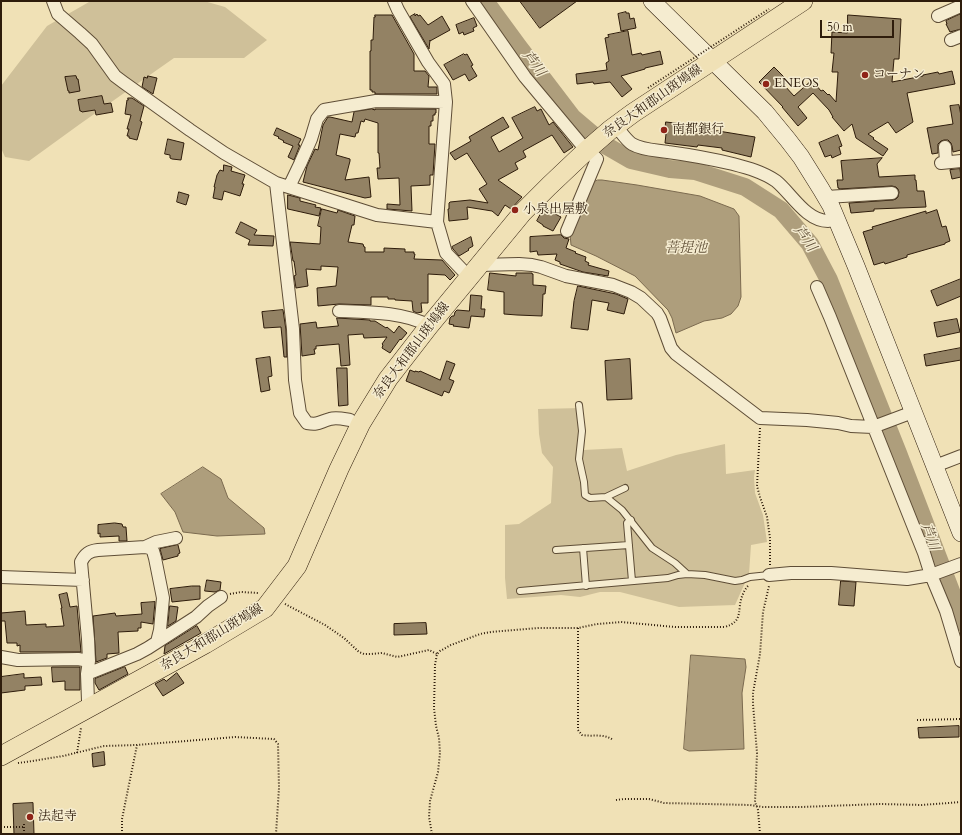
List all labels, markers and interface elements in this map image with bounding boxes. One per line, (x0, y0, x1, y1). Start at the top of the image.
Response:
scale bar (822, 12, 896, 38)
text: 50 m (827, 19, 853, 35)
water label: 芦川 (518, 48, 548, 80)
street label: 奈良大和郡山斑鳩線 (601, 62, 705, 142)
place label: コーナン (873, 67, 925, 83)
marker: コーナン (860, 70, 870, 80)
place label: ENEOS (774, 76, 819, 92)
marker: ENEOS (761, 79, 771, 89)
place label: 南都銀行 (672, 122, 724, 138)
marker: 南都銀行 (659, 125, 669, 135)
place label: 小泉出屋敷 (523, 202, 588, 218)
marker: 小泉出屋敷 (510, 205, 520, 215)
water label: 芦川 (789, 223, 819, 255)
water label: 菩提池 (665, 241, 707, 257)
street label: 奈良大和郡山斑鳩線 (371, 300, 453, 402)
water label: 芦川 (916, 521, 942, 553)
street label: 奈良大和郡山斑鳩線 (158, 601, 266, 675)
place label: 法起寺 (38, 809, 77, 825)
marker: 法起寺 (25, 812, 35, 822)

